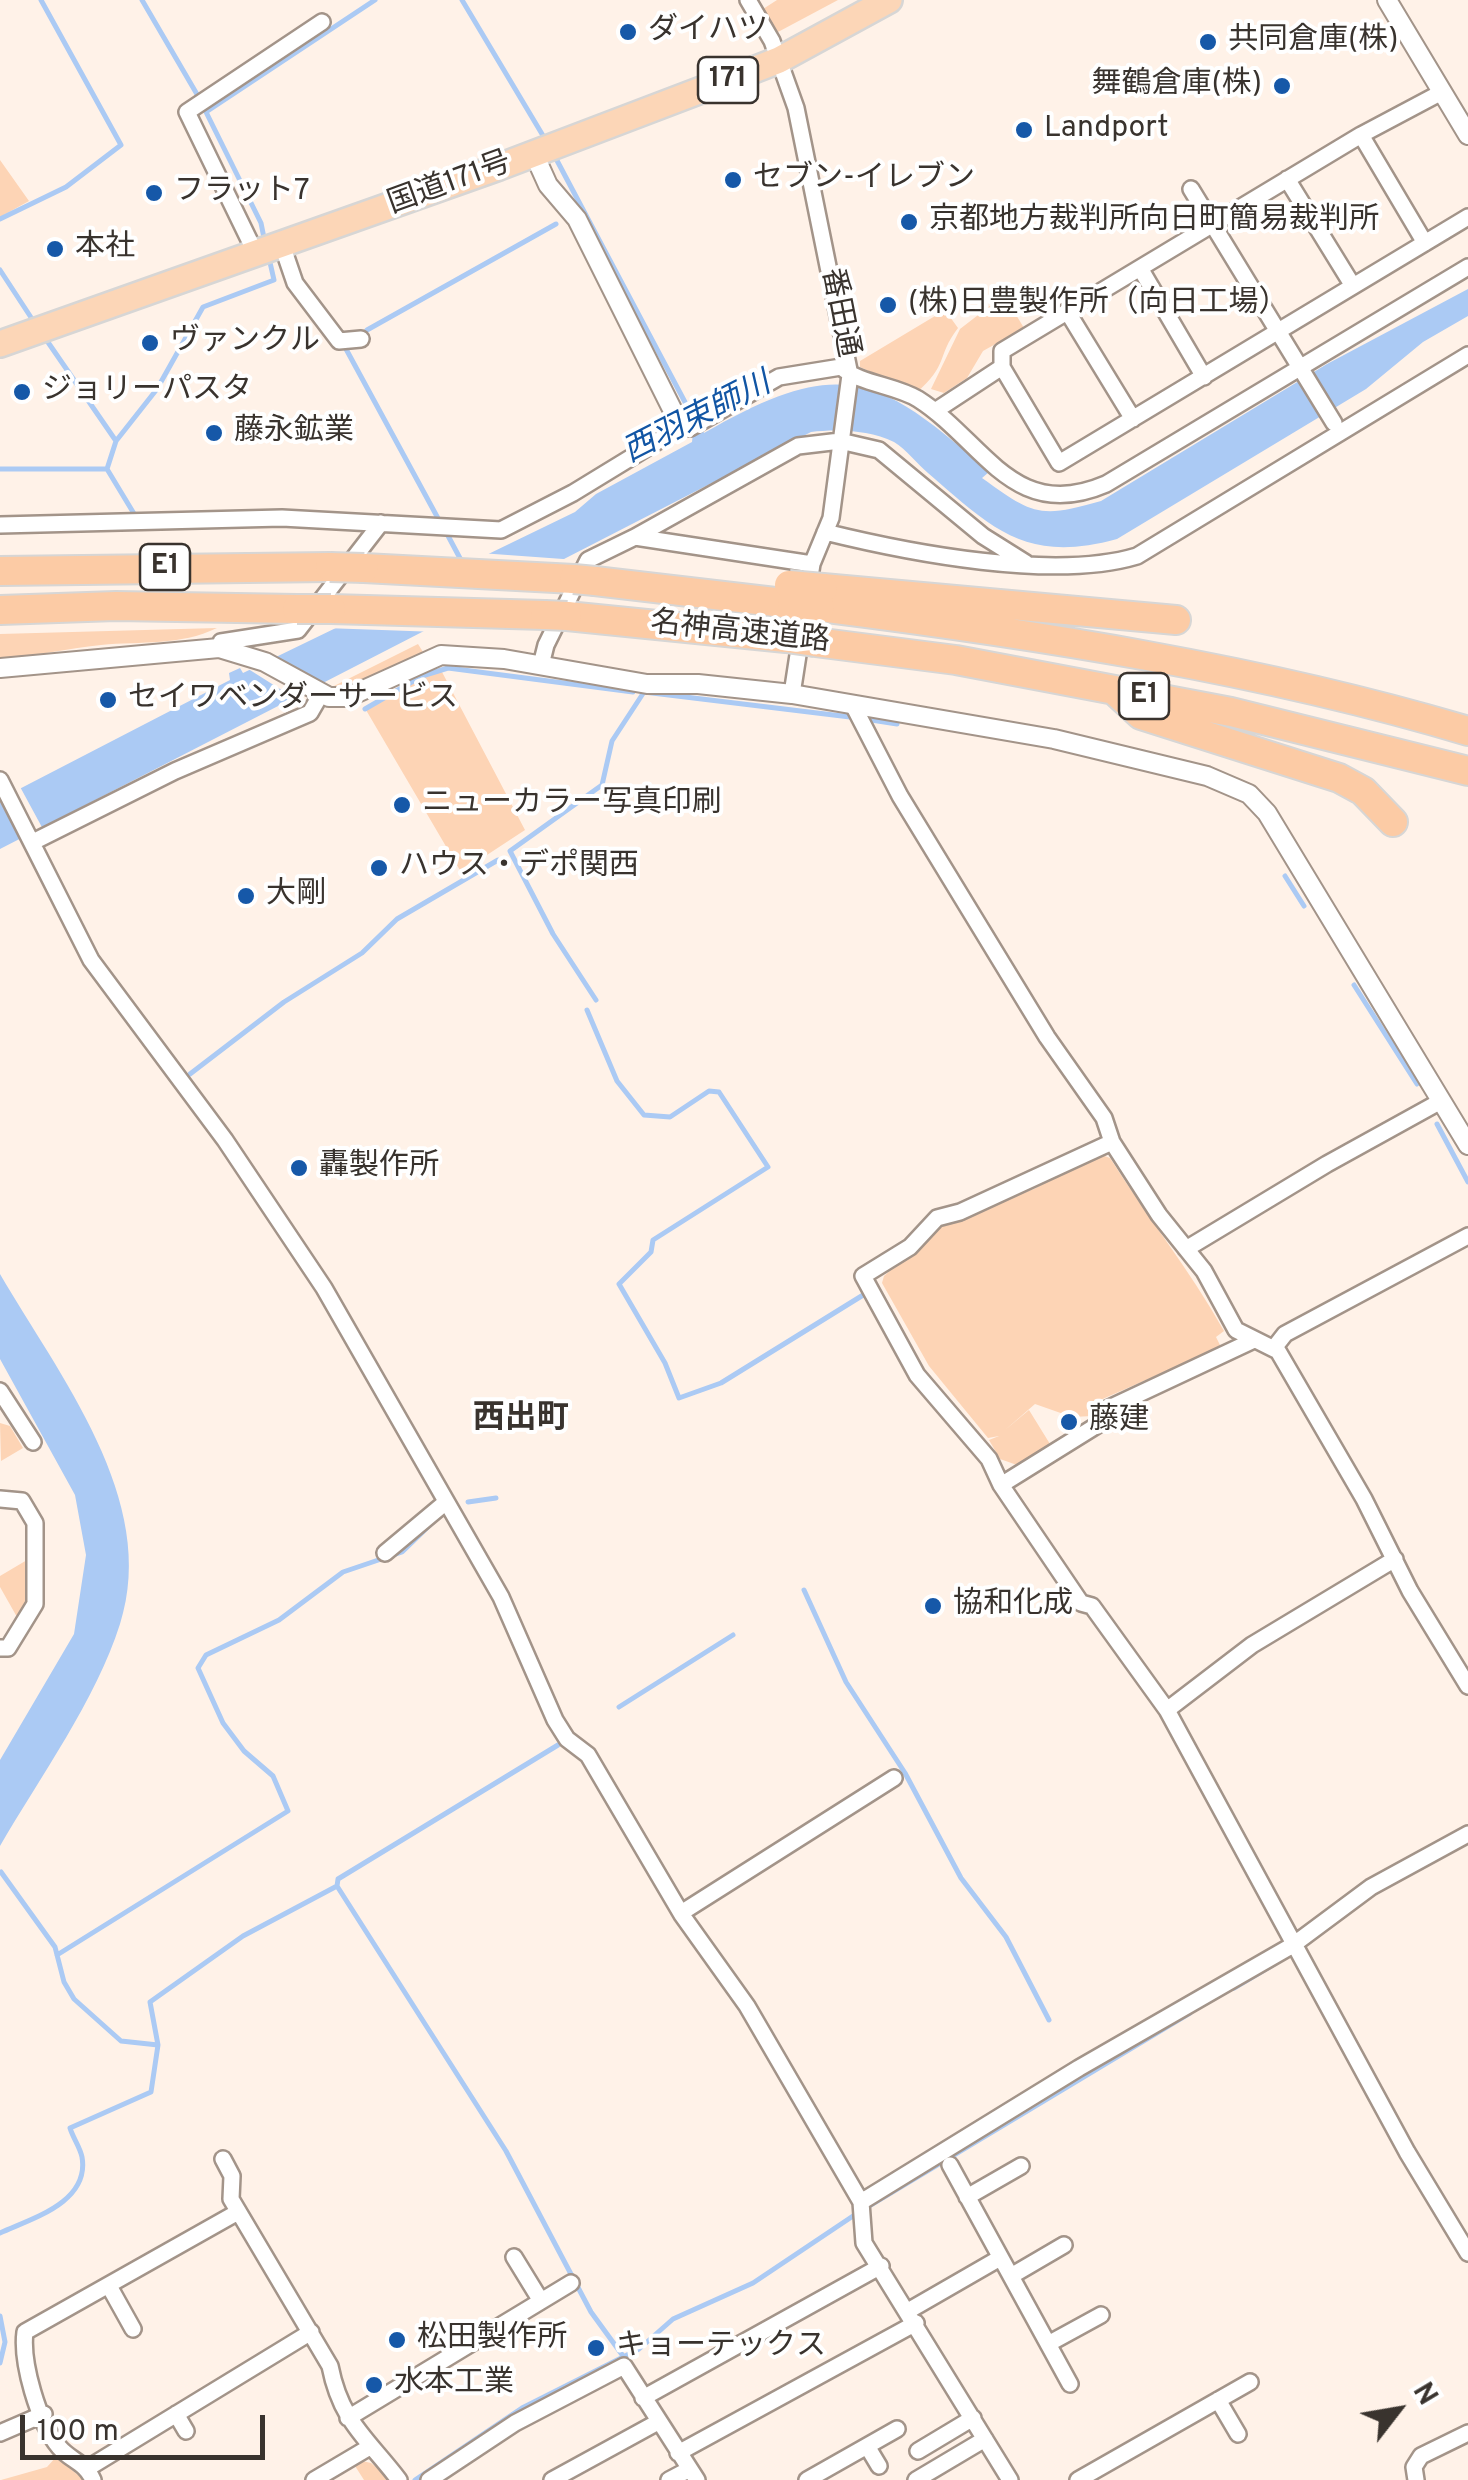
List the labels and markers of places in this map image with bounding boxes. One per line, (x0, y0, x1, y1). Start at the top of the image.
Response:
place label: ダイハツ (648, 14, 768, 50)
marker: ダイハツ (617, 21, 639, 43)
place label: 共同倉庫(株) (1228, 24, 1399, 60)
marker: 共同倉庫(株) (1197, 31, 1219, 53)
place label: 舞鶴倉庫(株) (1091, 68, 1262, 104)
marker: 舞鶴倉庫(株) (1271, 75, 1293, 97)
place label: Landport (1044, 112, 1169, 148)
marker: Landport (1013, 119, 1035, 141)
place label: セブン-イレブン (753, 162, 975, 198)
marker: セブン-イレブン (722, 169, 744, 191)
place label: フラット7 (174, 175, 310, 211)
marker: フラット7 (143, 182, 165, 204)
place label: 京都地方裁判所向日町簡易裁判所 (929, 204, 1379, 240)
marker: 京都地方裁判所向日町簡易裁判所 (898, 211, 920, 233)
place label: 本社 (75, 231, 135, 267)
marker: 本社 (44, 238, 66, 260)
place label: (株)日豊製作所（向日工場） (908, 287, 1289, 323)
marker: (株)日豊製作所（向日工場） (877, 294, 899, 316)
place label: ヴァンクル (170, 325, 320, 361)
marker: ヴァンクル (139, 332, 161, 354)
place label: ジョリーパスタ (42, 374, 252, 410)
marker: ジョリーパスタ (11, 381, 33, 403)
place label: 藤永鉱業 (234, 415, 354, 451)
marker: 藤永鉱業 (203, 422, 225, 444)
place label: セイワベンダーサービス (128, 682, 458, 718)
marker: セイワベンダーサービス (97, 689, 119, 711)
place label: ニューカラー写真印刷 (422, 787, 722, 823)
marker: ニューカラー写真印刷 (391, 794, 413, 816)
place label: ハウス・デポ関西 (399, 850, 639, 886)
marker: ハウス・デポ関西 (368, 857, 390, 879)
place label: 大剛 (266, 878, 326, 914)
marker: 大剛 (235, 885, 257, 907)
place label: 轟製作所 (319, 1150, 439, 1186)
marker: 轟製作所 (288, 1157, 310, 1179)
place label: 藤建 (1089, 1404, 1149, 1440)
marker: 藤建 (1058, 1411, 1080, 1433)
place label: 協和化成 (953, 1588, 1073, 1624)
marker: 協和化成 (922, 1595, 944, 1617)
place label: 松田製作所 (417, 2322, 567, 2358)
marker: 松田製作所 (386, 2329, 408, 2351)
place label: キョーテックス (616, 2330, 826, 2366)
marker: キョーテックス (585, 2337, 607, 2359)
place label: 水本工業 (394, 2367, 514, 2403)
marker: 水本工業 (363, 2374, 385, 2396)

